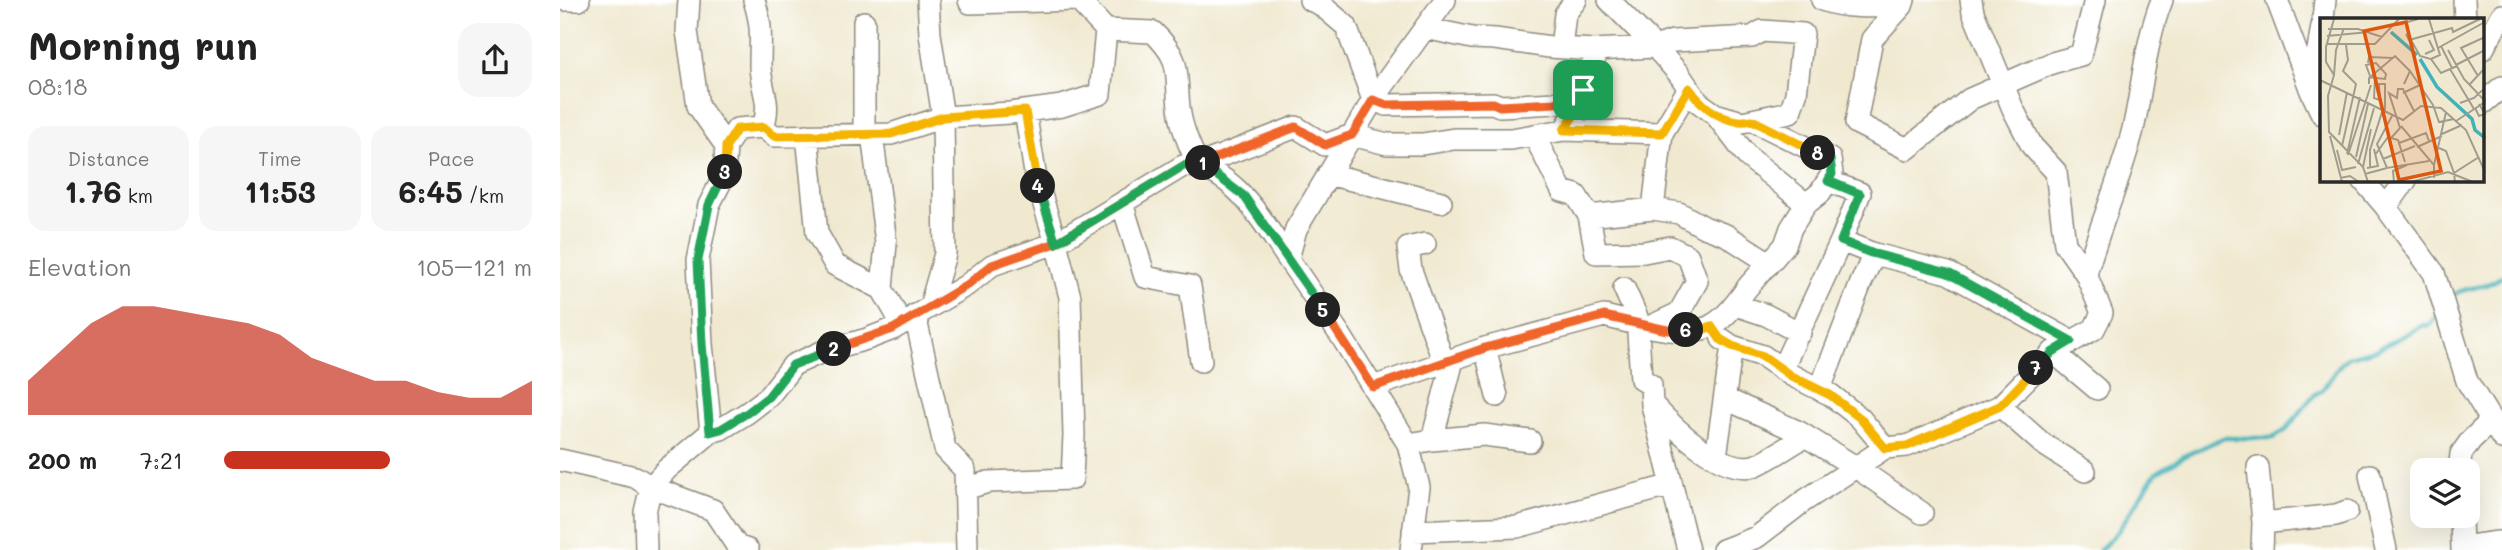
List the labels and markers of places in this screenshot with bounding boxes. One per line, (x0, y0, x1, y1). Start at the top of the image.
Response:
pin (1553, 60, 1613, 120)
pin: 8 (1800, 136, 1836, 170)
pin: 1 (1186, 146, 1220, 180)
pin: 3 (708, 154, 742, 190)
pin: 4 (1021, 168, 1056, 204)
pin: 5 (1306, 292, 1340, 328)
pin: 6 (1668, 312, 1704, 348)
pin: 2 (816, 332, 852, 366)
pin: 7 (2018, 350, 2054, 386)

